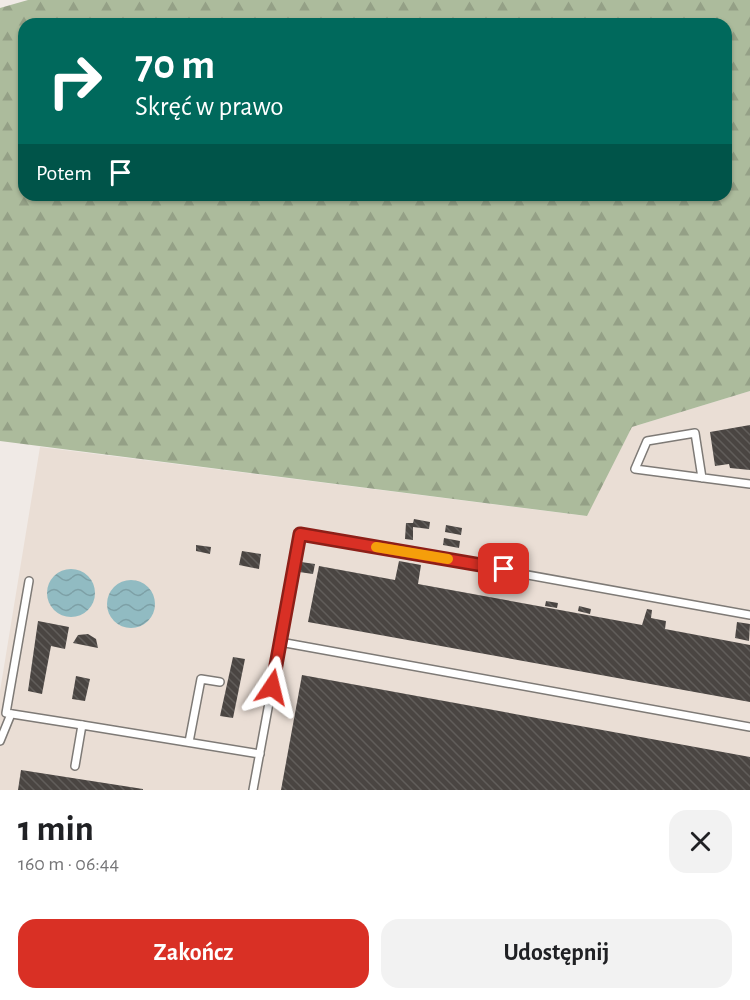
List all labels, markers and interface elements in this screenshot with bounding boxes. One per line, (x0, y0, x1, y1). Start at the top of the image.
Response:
icon: right (36, 42, 114, 120)
text: 70 m (135, 44, 215, 86)
text: Skręć w prawo (135, 93, 284, 120)
icon: arrive (104, 156, 137, 189)
text: Potem (36, 162, 92, 184)
pin (478, 543, 529, 594)
icon: arrive (487, 552, 520, 585)
position arrow (240, 655, 304, 719)
button: close (669, 810, 732, 873)
text: 1 min (18, 811, 94, 847)
text: 160 m · 06:44 (18, 854, 119, 874)
button: Zakończ (18, 919, 369, 988)
button: Udostępnij (381, 919, 732, 988)

